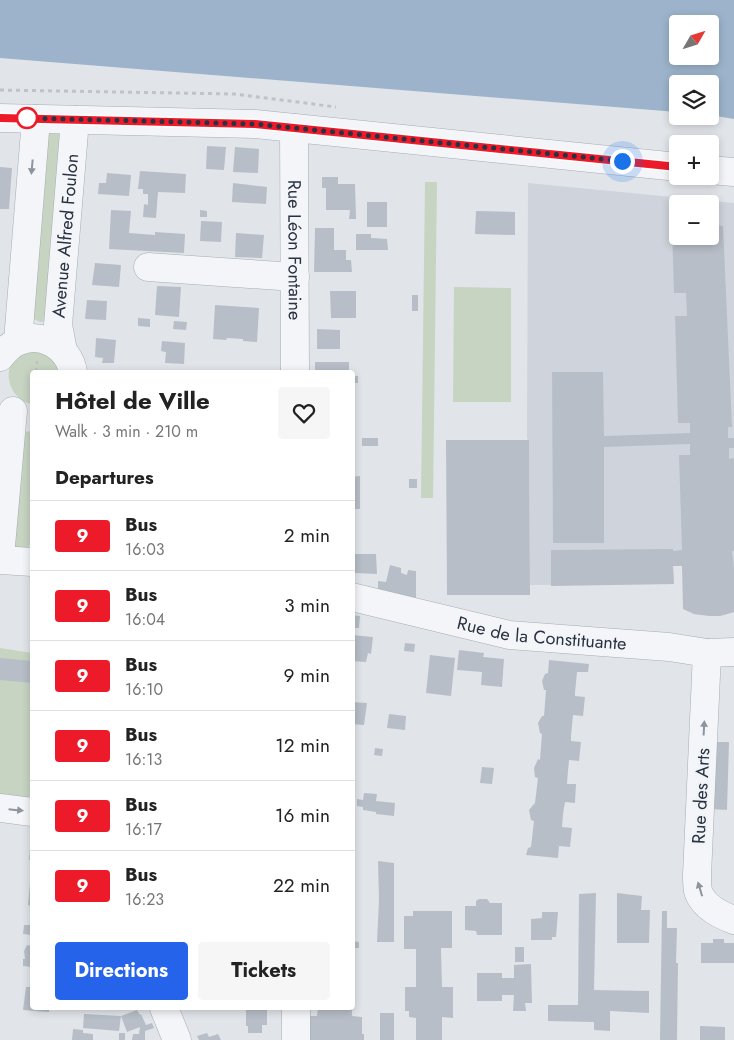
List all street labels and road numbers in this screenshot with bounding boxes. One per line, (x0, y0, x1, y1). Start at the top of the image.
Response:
street label: Avenue Alfred Foulon (46, 153, 85, 319)
street label: Rue Léon Fontaine (281, 180, 308, 320)
street label: Rue de la Constituante (454, 610, 628, 657)
street label: Rue des Arts (686, 747, 716, 845)

